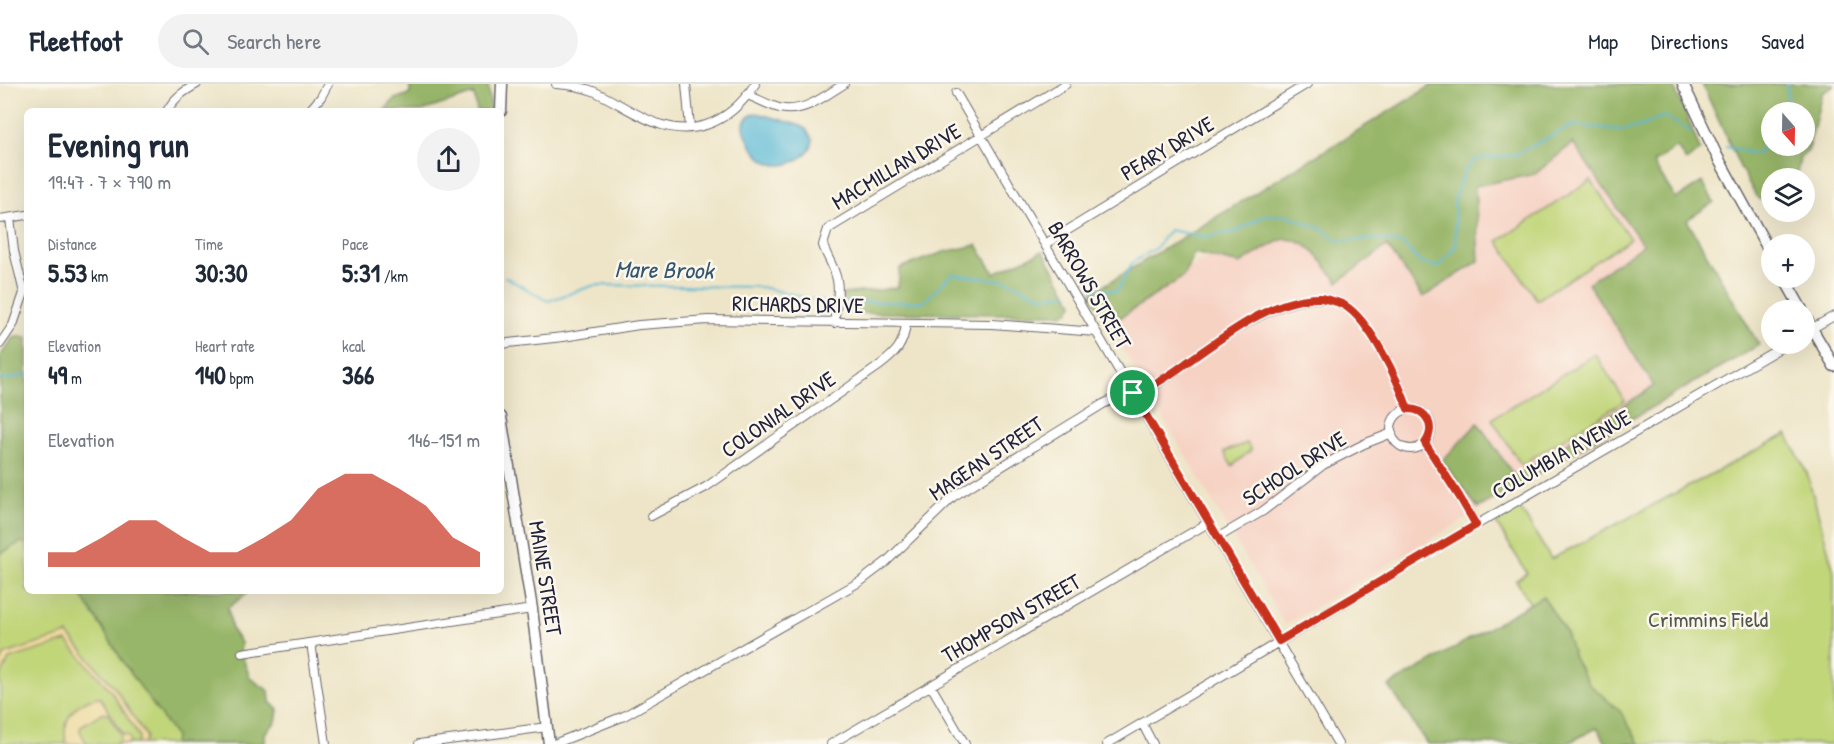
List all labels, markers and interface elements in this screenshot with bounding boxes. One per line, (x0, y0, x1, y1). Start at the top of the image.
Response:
search box (158, 14, 578, 68)
text: Fleetfoot (30, 22, 122, 60)
icon: search (179, 25, 212, 58)
text: Search here (227, 26, 321, 56)
text: Map (1588, 27, 1618, 56)
text: Directions (1651, 27, 1728, 56)
text: Saved (1761, 27, 1804, 56)
north arrow (1761, 102, 1815, 156)
map controls (1761, 102, 1815, 354)
street label: PEARY DRIVE (1115, 108, 1219, 188)
street label: MACMILLAN DRIVE (826, 115, 966, 216)
text: Evening run (48, 123, 189, 167)
button: share (417, 128, 480, 191)
text: 19:47 · 7 × 790 m (48, 168, 171, 195)
button: layers (1761, 168, 1815, 222)
street label: BARROWS STREET (1041, 216, 1139, 355)
text: Distance (48, 233, 97, 255)
text: Time (195, 233, 223, 255)
text: Pace (342, 233, 369, 255)
button: + (1761, 234, 1815, 288)
water label: Mare Brook (614, 252, 716, 286)
text: 5.53 (48, 255, 87, 290)
text: 30:30 (195, 255, 248, 290)
text: 5:31 (342, 255, 380, 290)
text: km (87, 265, 108, 287)
text: /km (380, 265, 408, 287)
street label: RICHARDS DRIVE (732, 288, 864, 320)
button: − (1761, 300, 1815, 354)
text: Elevation (48, 335, 101, 357)
text: Heart rate (195, 335, 255, 357)
text: kcal (342, 335, 365, 357)
text: 49 (48, 357, 67, 392)
text: 140 (195, 357, 226, 392)
text: 366 (342, 357, 374, 392)
street label: COLONIAL DRIVE (715, 363, 841, 465)
text: m (67, 367, 82, 389)
text: bpm (226, 367, 254, 389)
pin (1107, 367, 1158, 418)
icon: arrive (1116, 376, 1149, 409)
street label: COLUMBIA AVENUE (1486, 402, 1636, 506)
street label: MAGEAN STREET (923, 408, 1050, 507)
street label: SCHOOL DRIVE (1236, 423, 1352, 513)
text: Elevation (48, 426, 114, 453)
text: 146–151 m (408, 426, 480, 453)
street label: MAINE STREET (522, 519, 570, 638)
street label: THOMPSON STREET (936, 566, 1087, 670)
park label: Crimmins Field (1648, 604, 1768, 634)

